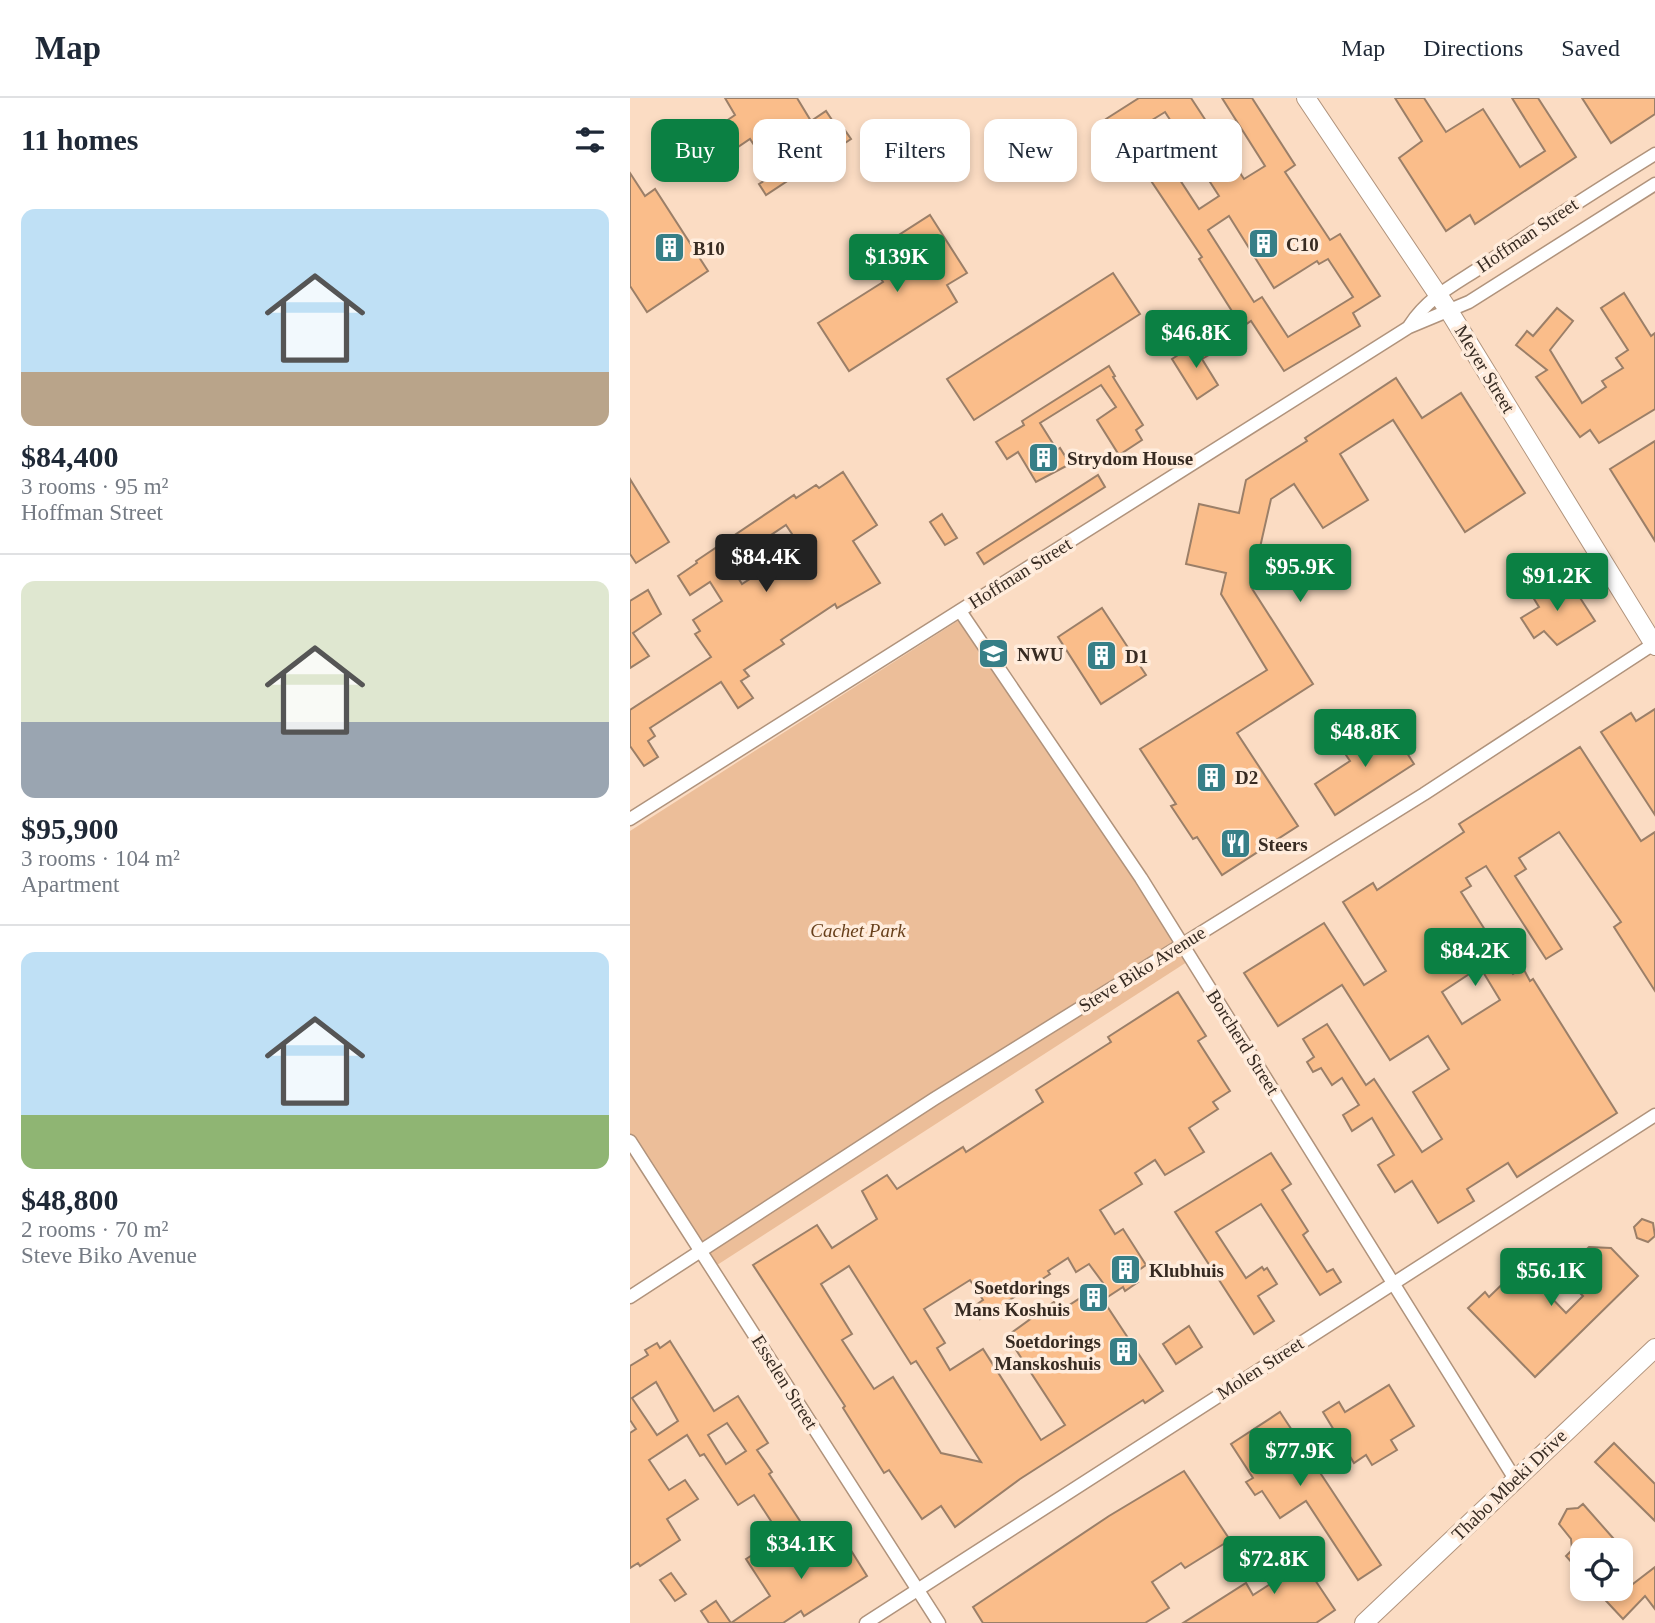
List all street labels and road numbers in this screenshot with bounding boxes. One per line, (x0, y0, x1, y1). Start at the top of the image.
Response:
street label: Hoffman Street (1473, 193, 1582, 277)
street label: Meyer Street (1451, 321, 1520, 417)
street label: Hoffman Street (965, 533, 1076, 613)
street label: Steve Biko Avenue (1075, 922, 1209, 1016)
street label: Borcherd Street (1202, 986, 1284, 1099)
street label: Esselen Street (748, 1331, 823, 1434)
street label: Molen Street (1213, 1332, 1308, 1404)
street label: Thabo Mbeki Drive (1447, 1425, 1571, 1545)

